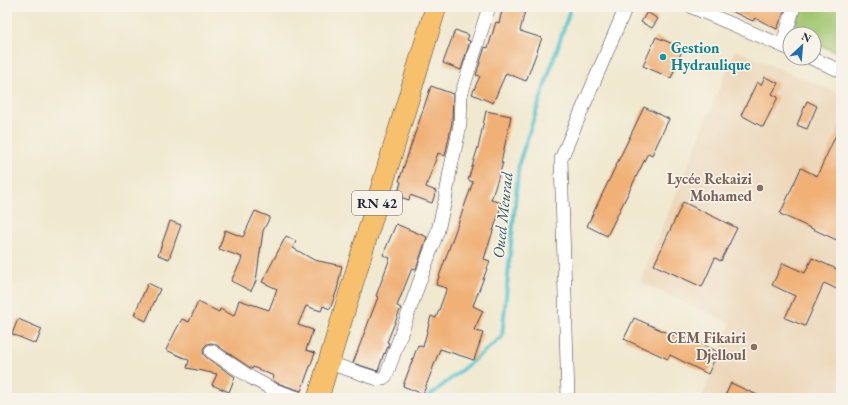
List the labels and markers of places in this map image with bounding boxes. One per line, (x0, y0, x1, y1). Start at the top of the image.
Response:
place label: Gestion Hydraulique (671, 38, 751, 74)
marker: Gestion Hydraulique (658, 52, 668, 62)
place label: Lycée Rekaizi Mohamed (667, 169, 753, 205)
marker: Lycée Rekaizi Mohamed (755, 183, 765, 193)
place label: CEM Fikairi Djelloul (667, 328, 747, 364)
marker: CEM Fikairi Djelloul (749, 342, 759, 352)

